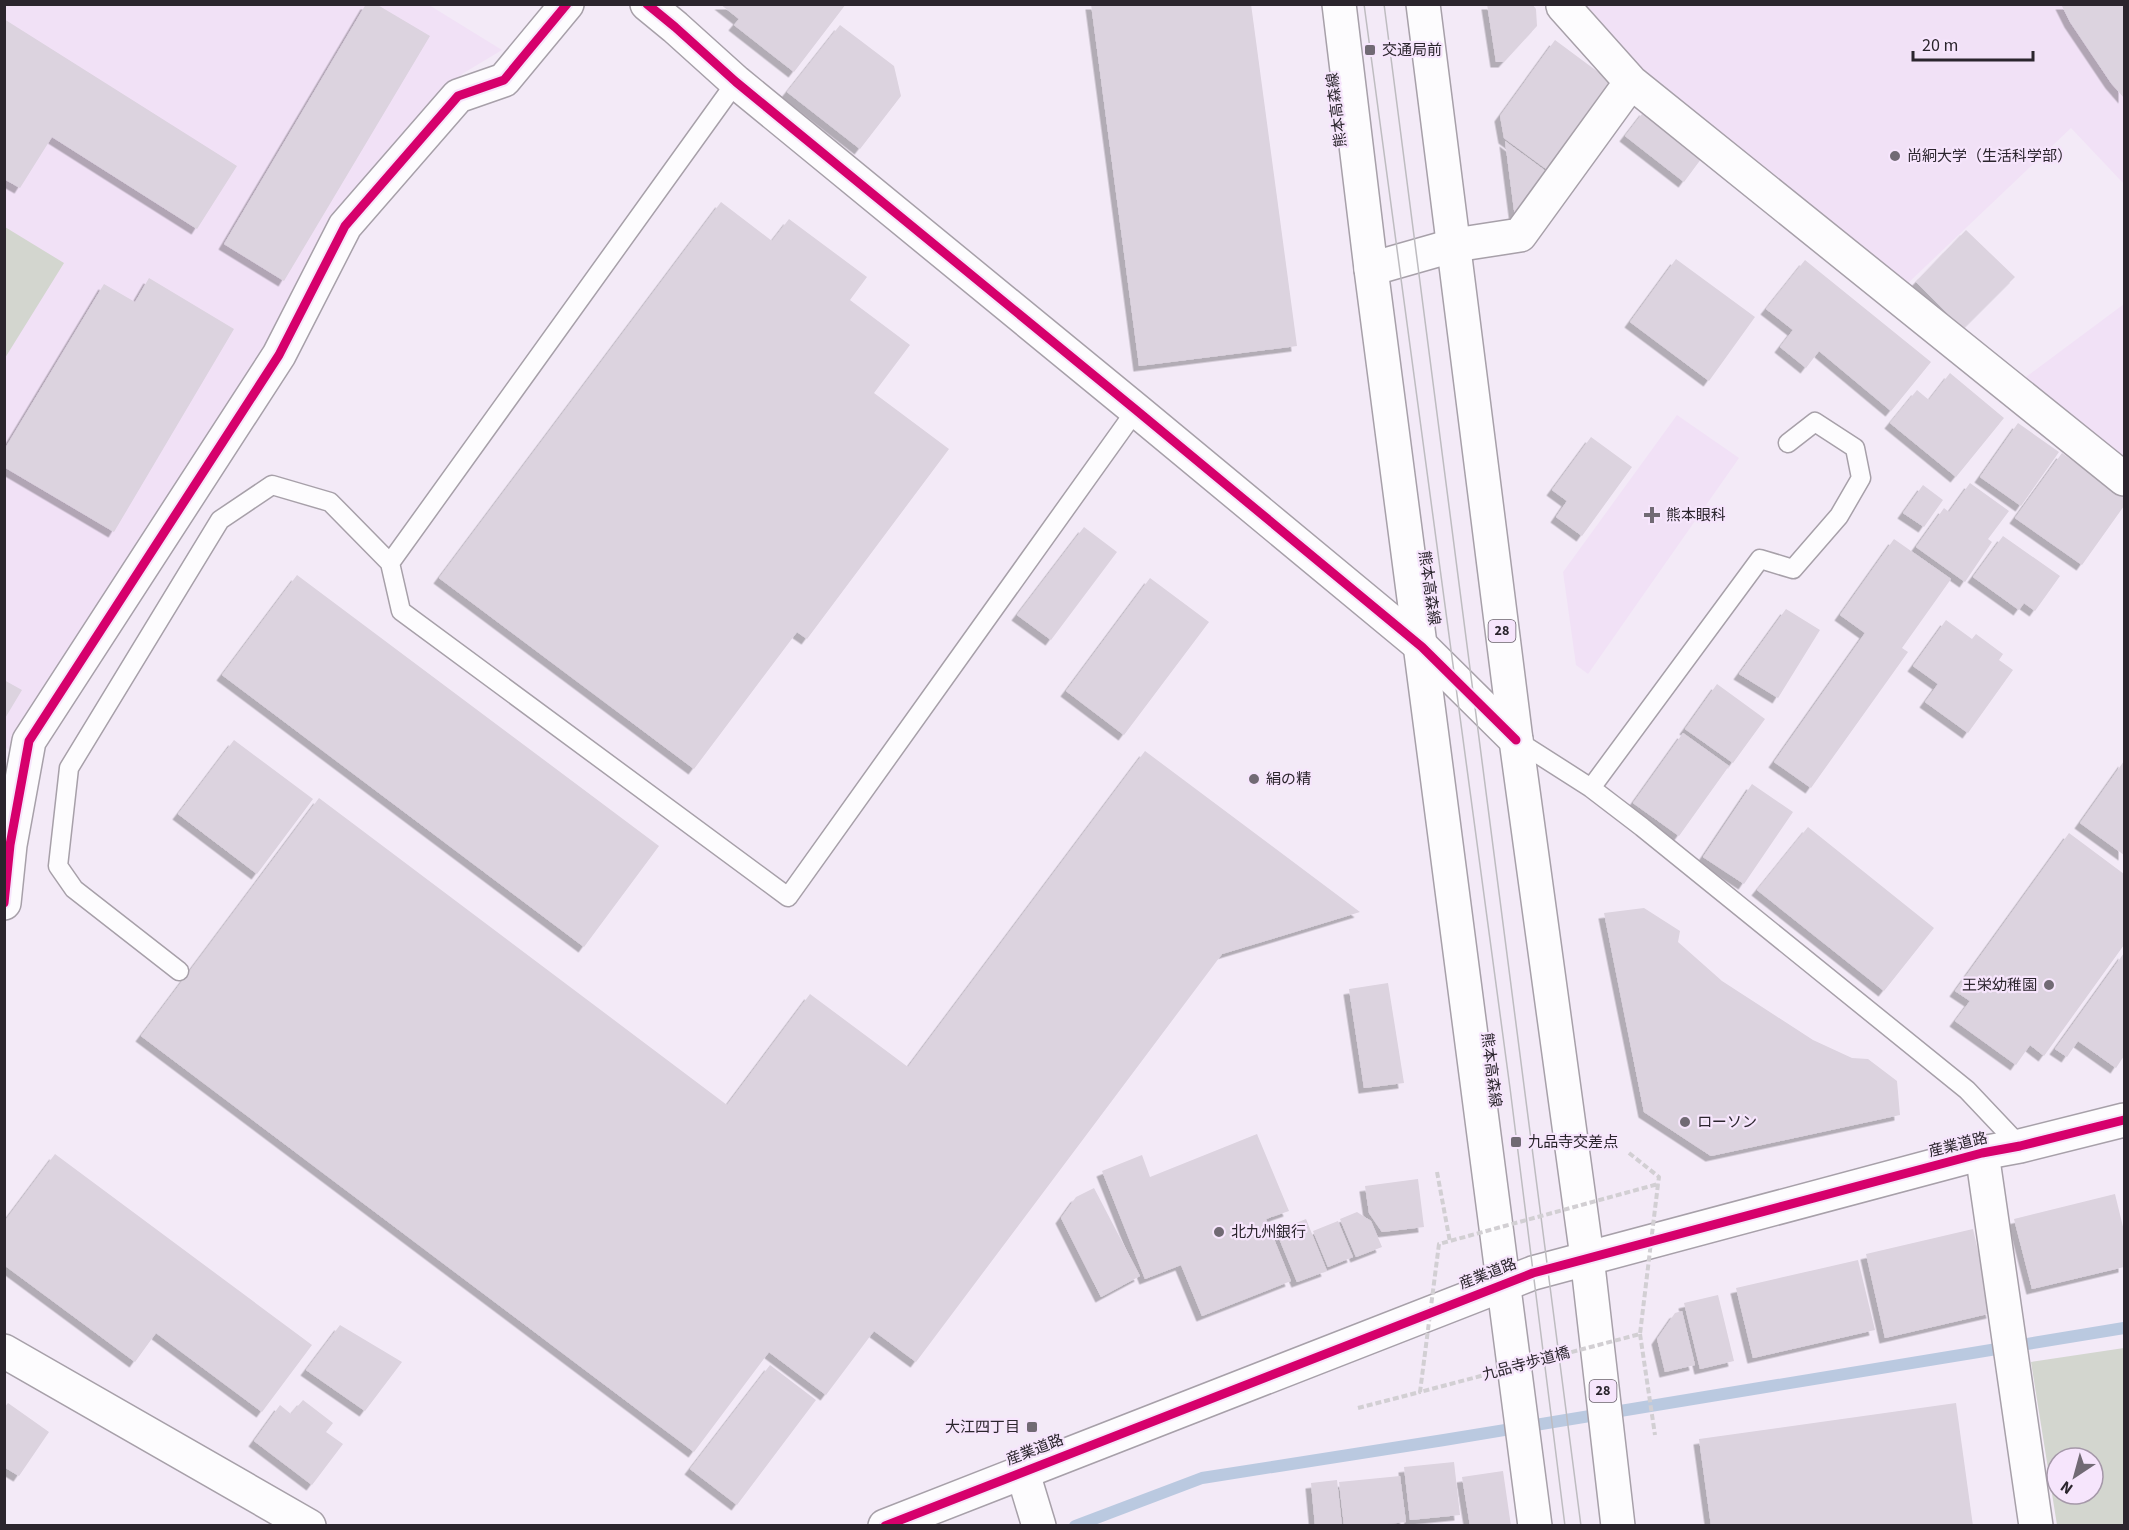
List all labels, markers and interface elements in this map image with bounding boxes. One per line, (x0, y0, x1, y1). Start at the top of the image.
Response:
scale bar (1913, 24, 2033, 62)
text: 20 m (1922, 33, 1958, 58)
place label: 交通局前 (1382, 40, 1442, 61)
marker: 交通局前 (1363, 43, 1377, 57)
street label: 熊本高森線 (1322, 71, 1352, 149)
place label: 尚絅大学（生活科学部） (1907, 146, 2072, 167)
marker: 尚絅大学（生活科学部） (1888, 149, 1902, 163)
place label: 熊本眼科 (1666, 505, 1726, 526)
marker: 熊本眼科 (1643, 506, 1661, 524)
street label: 熊本高森線 (1413, 549, 1445, 627)
road number: 28 (1488, 620, 1516, 642)
place label: 絹の精 (1266, 769, 1311, 790)
marker: 絹の精 (1247, 772, 1261, 786)
place label: 王栄幼稚園 (1962, 975, 2037, 996)
marker: 王栄幼稚園 (2042, 978, 2056, 992)
street label: 熊本高森線 (1476, 1031, 1506, 1109)
place label: ローソン (1697, 1112, 1757, 1133)
marker: ローソン (1678, 1115, 1692, 1129)
street label: 産業道路 (1926, 1128, 1990, 1162)
place label: 九品寺交差点 (1528, 1132, 1618, 1153)
marker: 九品寺交差点 (1509, 1135, 1523, 1149)
place label: 北九州銀行 (1231, 1222, 1306, 1243)
marker: 北九州銀行 (1212, 1225, 1226, 1239)
street label: 産業道路 (1456, 1253, 1520, 1295)
street label: 九品寺歩道橋 (1480, 1342, 1572, 1386)
road number: 28 (1590, 1380, 1616, 1402)
place label: 大江四丁目 (945, 1417, 1020, 1438)
marker: 大江四丁目 (1025, 1420, 1039, 1434)
street label: 産業道路 (1003, 1429, 1067, 1471)
north arrow (2045, 1446, 2105, 1506)
text: N (2056, 1475, 2078, 1499)

